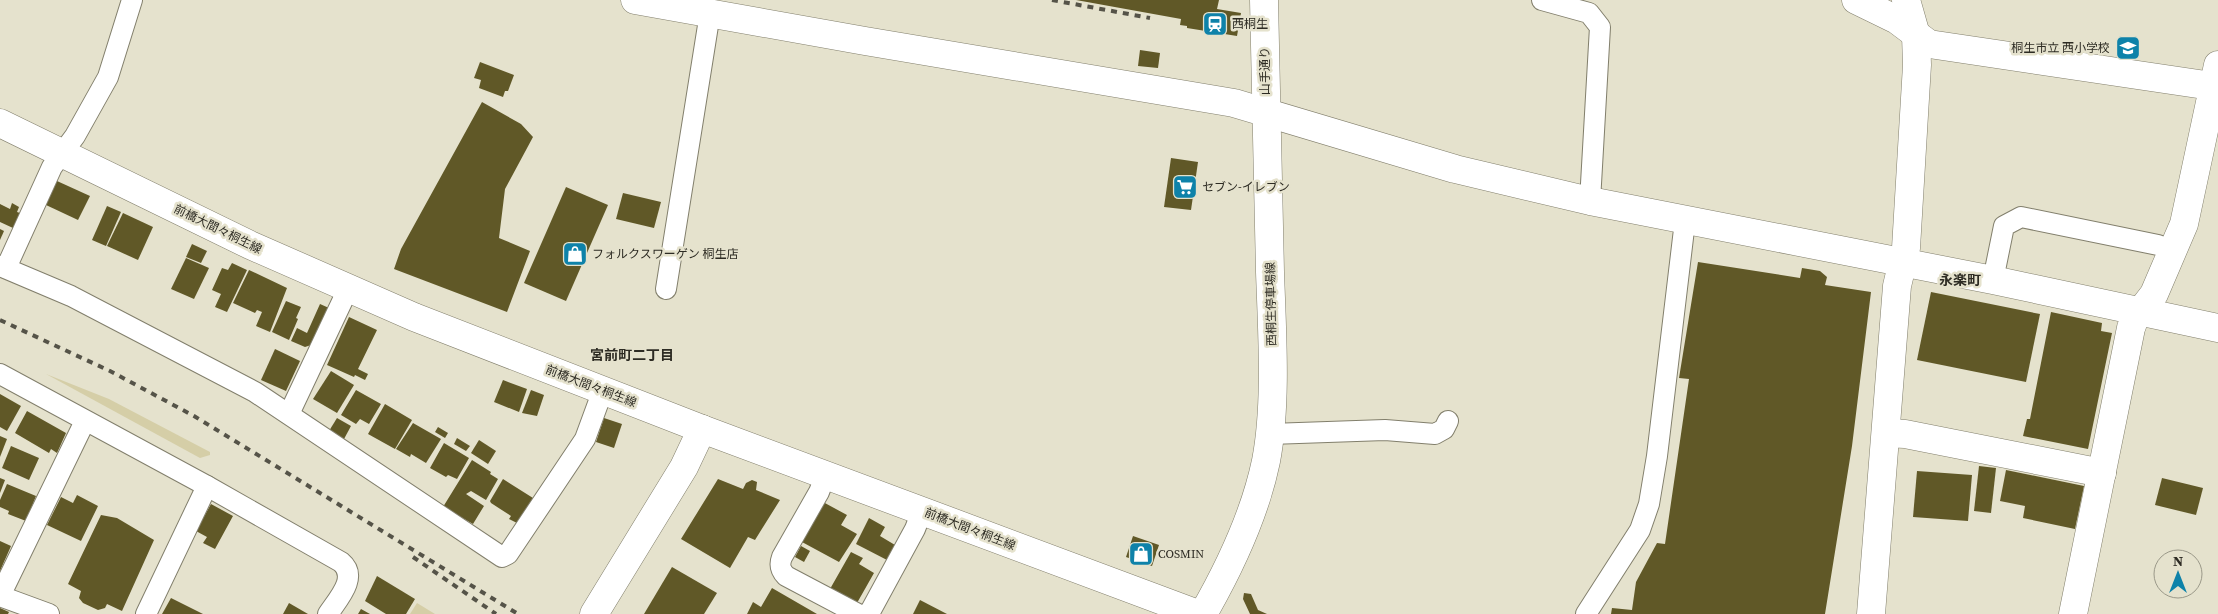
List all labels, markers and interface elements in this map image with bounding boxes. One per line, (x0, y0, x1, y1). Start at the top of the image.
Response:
station icon: 西桐生 (1202, 11, 1228, 37)
place label: 西桐生 (1232, 16, 1268, 32)
school or university icon: 桐生市立 西小学校 (2115, 35, 2141, 61)
place label: 桐生市立 西小学校 (2011, 40, 2110, 56)
street label: 山手通り (1257, 47, 1273, 95)
supermarket icon: セブン-イレブン (1172, 174, 1198, 200)
place label: セブン-イレブン (1202, 179, 1290, 195)
street label: 前橋大間々桐生線 (171, 201, 265, 257)
shop icon: フォルクスワーゲン 桐生店 (562, 241, 588, 267)
place label: フォルクスワーゲン 桐生店 (592, 246, 738, 262)
street label: 西桐生停車場線 (1262, 262, 1280, 346)
district label: 永楽町 (1939, 270, 1981, 290)
district label: 宮前町二丁目 (590, 345, 674, 365)
street label: 前橋大間々桐生線 (543, 361, 639, 411)
street label: 前橋大間々桐生線 (922, 504, 1018, 554)
shop icon: COSMIN (1128, 541, 1154, 567)
place label: COSMIN (1158, 546, 1204, 562)
north arrow (2153, 549, 2203, 599)
text: N (2173, 551, 2183, 571)

